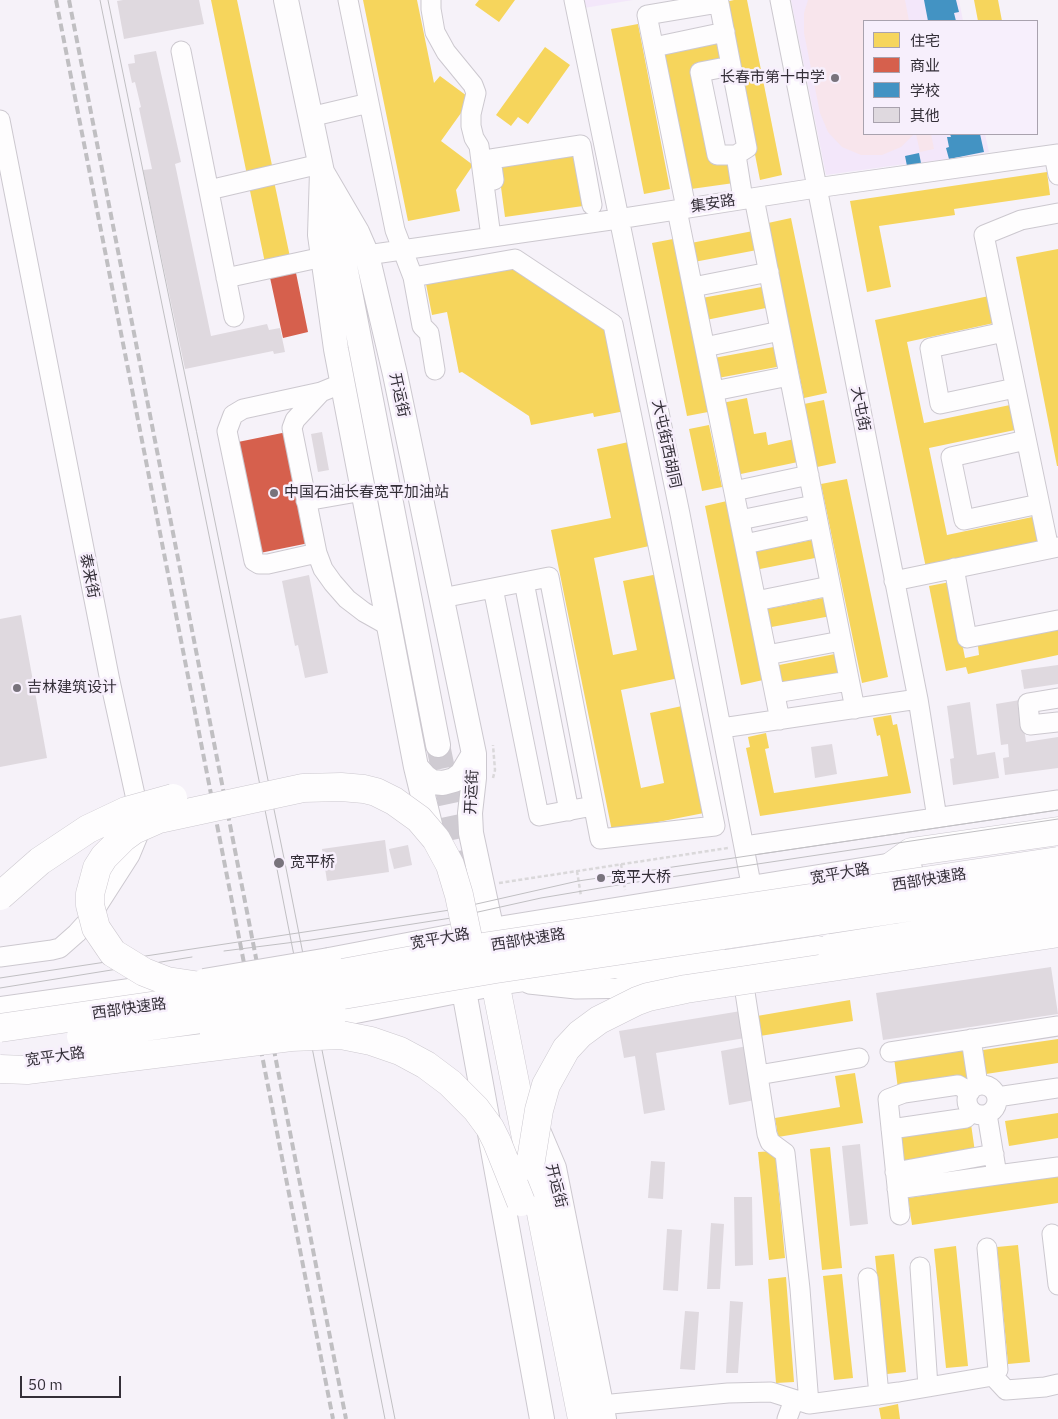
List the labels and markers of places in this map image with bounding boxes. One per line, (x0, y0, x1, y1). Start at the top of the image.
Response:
place label: 长春市第十中学 (720, 69, 825, 87)
marker: 长春市第十中学 (829, 72, 841, 84)
place label: 中国石油长春宽平加油站 (284, 484, 449, 502)
marker: 中国石油长春宽平加油站 (268, 487, 280, 499)
place label: 吉林建筑设计 (27, 679, 117, 697)
marker: 吉林建筑设计 (11, 682, 23, 694)
place label: 宽平桥 (290, 854, 335, 872)
marker: 宽平桥 (272, 856, 286, 870)
place label: 宽平大桥 (611, 869, 671, 887)
marker: 宽平大桥 (595, 872, 607, 884)

